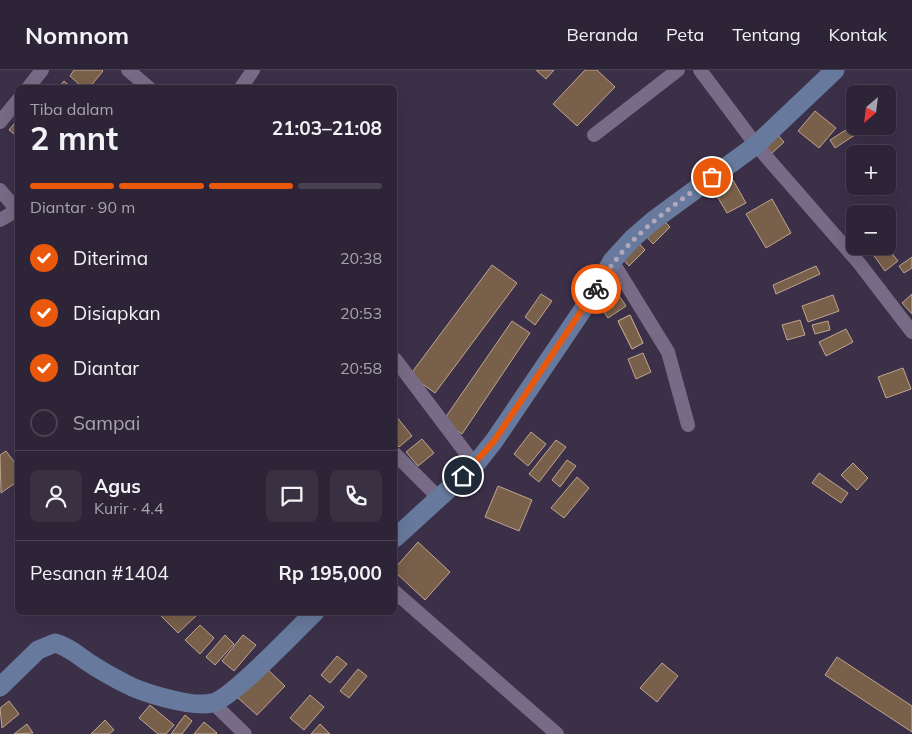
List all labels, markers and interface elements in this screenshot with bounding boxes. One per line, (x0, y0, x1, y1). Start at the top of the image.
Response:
text: Nomnom (25, 20, 129, 50)
text: Beranda (567, 23, 638, 46)
text: Peta (666, 23, 704, 46)
text: Tentang (732, 23, 801, 46)
text: Kontak (829, 23, 887, 46)
north arrow (846, 85, 896, 135)
map controls (846, 85, 896, 255)
text: Tiba dalam (30, 99, 114, 119)
text: 21:03–21:08 (272, 116, 382, 140)
text: 2 mnt (30, 118, 118, 158)
button: + (846, 145, 896, 195)
pin (691, 156, 733, 198)
icon: bag (698, 163, 726, 191)
text: Diantar · 90 m (30, 197, 135, 217)
button: − (846, 205, 896, 255)
icon: check (30, 244, 58, 272)
text: Diterima (73, 246, 148, 270)
text: 20:38 (340, 248, 382, 268)
courier (571, 264, 621, 314)
icon: bike (582, 275, 610, 303)
icon: check (30, 299, 58, 327)
text: Disiapkan (73, 301, 161, 325)
text: 20:53 (340, 303, 382, 323)
icon: check (30, 354, 58, 382)
text: Diantar (73, 356, 139, 380)
text: 20:58 (340, 358, 382, 378)
text: Sampai (73, 411, 140, 435)
pin (442, 455, 484, 497)
icon: home (449, 462, 477, 490)
button: person (30, 470, 82, 522)
button: chat (266, 470, 318, 522)
button: phone (330, 470, 382, 522)
text: Agus (94, 474, 141, 498)
text: Kurir · 4.4 (94, 498, 164, 518)
text: Pesanan #1404 (30, 561, 169, 585)
text: Rp 195,000 (279, 561, 382, 585)

